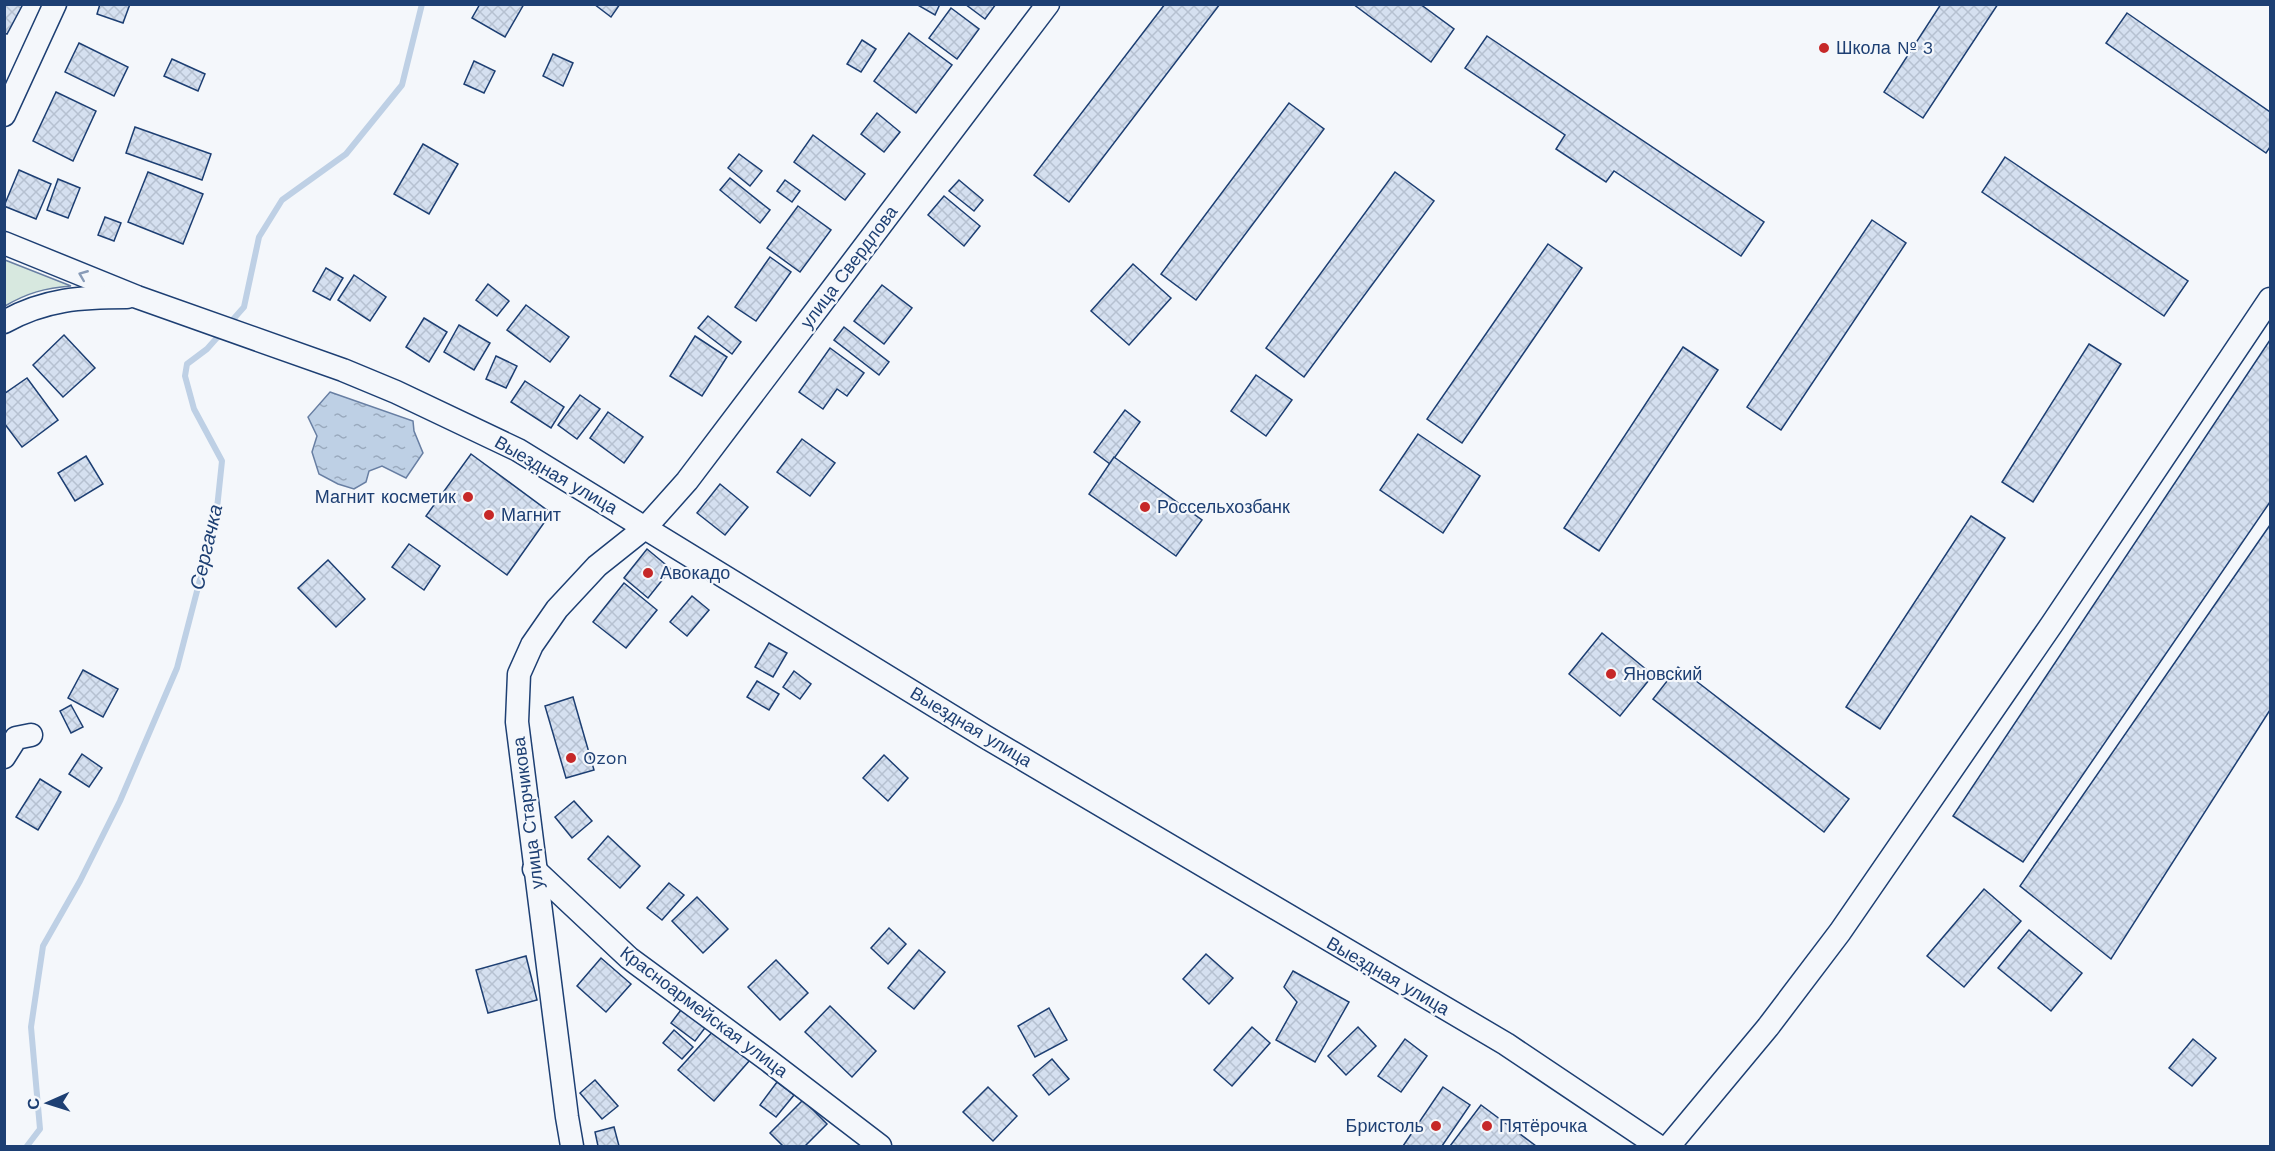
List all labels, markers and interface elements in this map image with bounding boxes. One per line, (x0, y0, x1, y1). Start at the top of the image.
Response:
place label: Школа № 3 (1836, 37, 1933, 58)
marker: Школа № 3 (1817, 41, 1831, 55)
street label: улица Свердлова (796, 200, 902, 332)
one-way arrow (78, 270, 89, 282)
street label: Выездная улица (491, 431, 622, 519)
place label: Магнит косметик (315, 486, 456, 507)
marker: Магнит косметик (461, 490, 475, 504)
place label: Россельхозбанк (1157, 496, 1290, 517)
marker: Россельхозбанк (1138, 500, 1152, 514)
water label: Сергачка (185, 502, 227, 592)
place label: Магнит (501, 504, 561, 525)
marker: Магнит (482, 508, 496, 522)
place label: Авокадо (660, 562, 730, 583)
marker: Авокадо (641, 566, 655, 580)
place label: Яновский (1623, 663, 1702, 684)
marker: Яновский (1604, 667, 1618, 681)
street label: Выездная улица (907, 682, 1037, 772)
street label: улица Старчикова (508, 735, 547, 890)
place label: Ozon (583, 747, 628, 768)
marker: Ozon (564, 751, 578, 765)
street label: Выездная улица (1323, 932, 1454, 1020)
street label: Красноармейская улица (616, 942, 793, 1082)
north arrow (18, 1073, 78, 1133)
text: С (24, 1097, 43, 1110)
place label: Бристоль (1346, 1115, 1424, 1136)
place label: Пятёрочка (1499, 1115, 1588, 1136)
marker: Бристоль (1429, 1119, 1443, 1133)
marker: Пятёрочка (1480, 1119, 1494, 1133)

